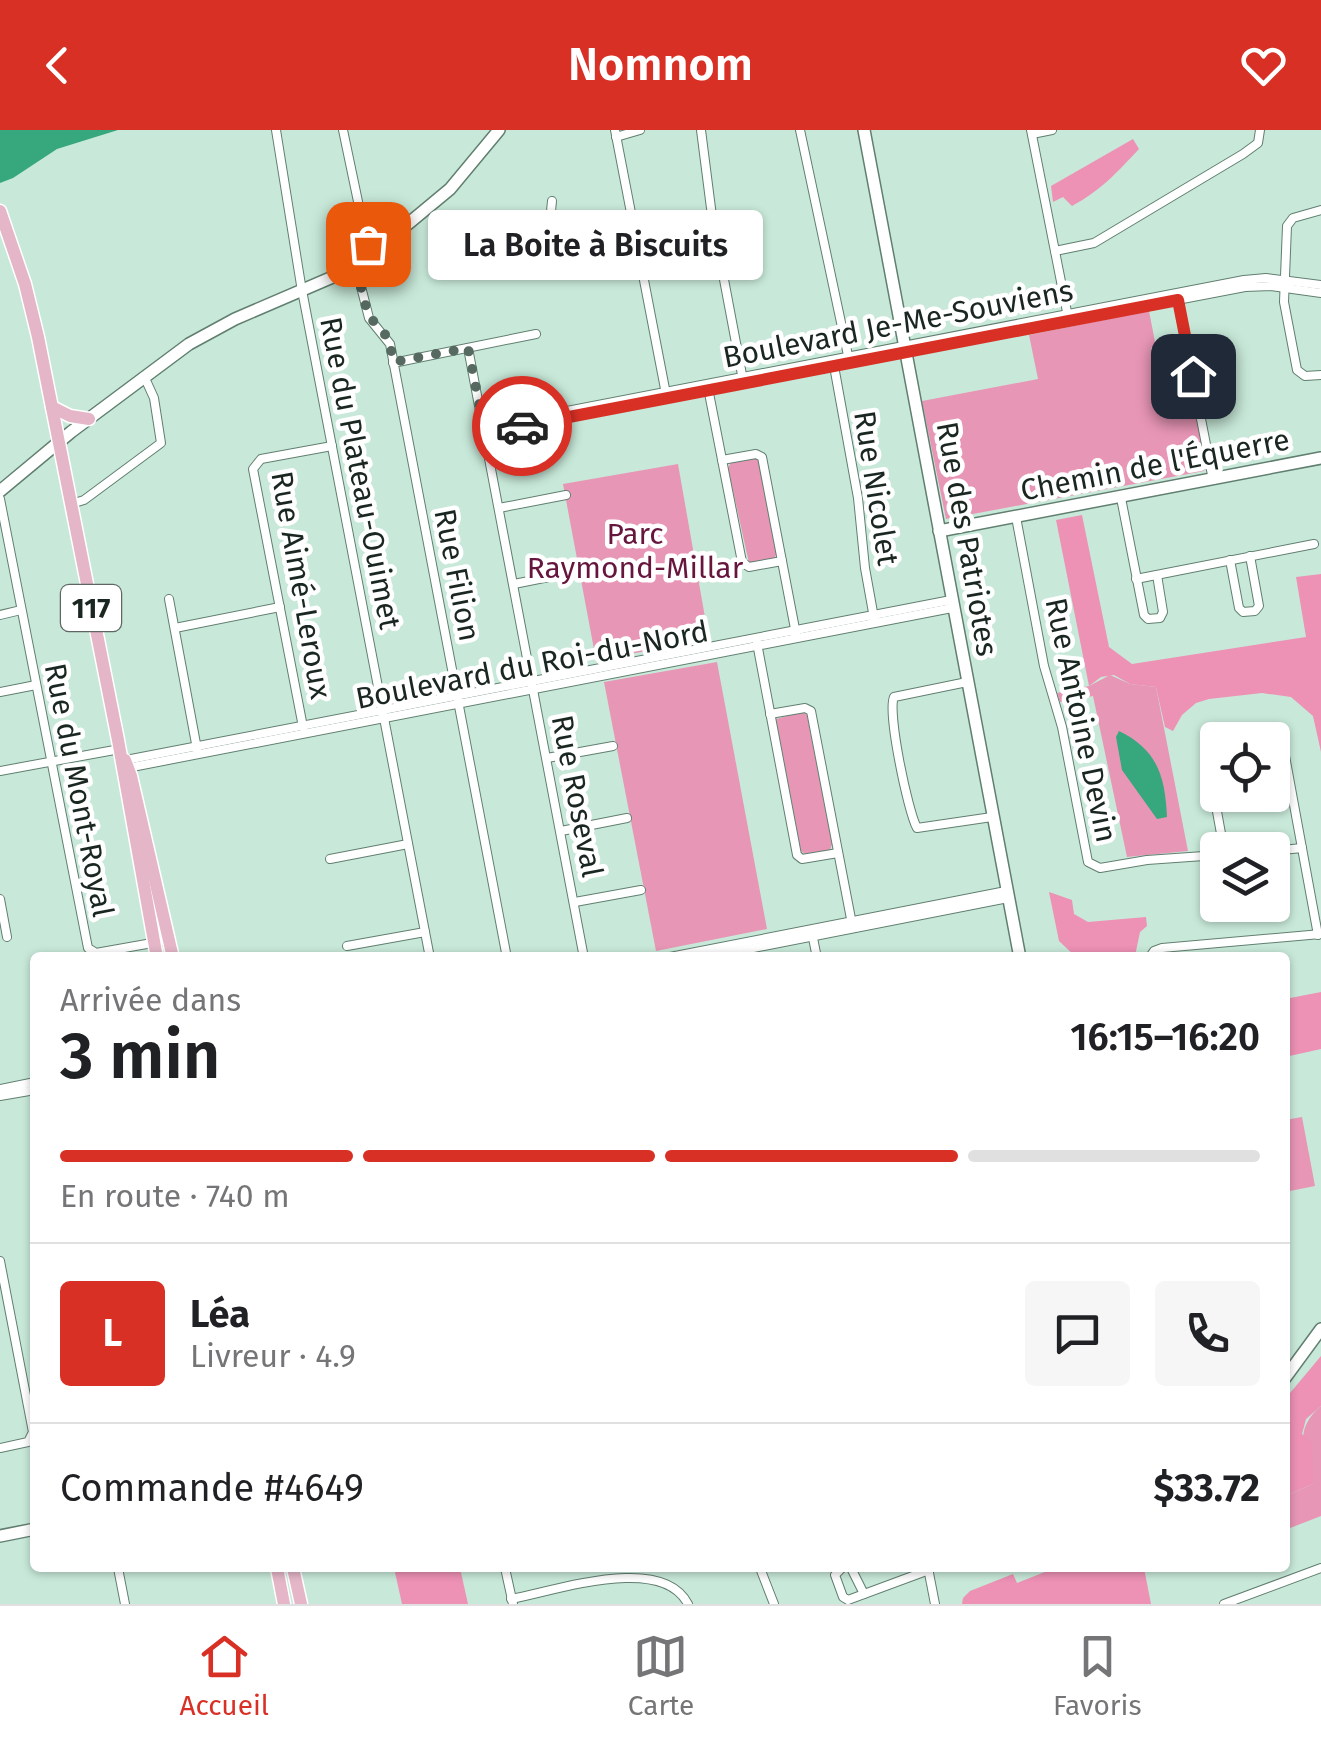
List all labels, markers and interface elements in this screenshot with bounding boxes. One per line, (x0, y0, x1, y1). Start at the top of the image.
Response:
icon: back (30, 38, 85, 93)
text: Nomnom (568, 38, 753, 92)
icon: heart (1236, 38, 1291, 93)
pin (326, 202, 411, 287)
callout: La Boite à Biscuits (428, 209, 763, 279)
icon: bag (341, 217, 396, 272)
text: La Boite à Biscuits (463, 226, 728, 264)
street label: Boulevard Je-Me-Souviens (720, 272, 1076, 376)
street label: Rue du Plateau-Ouimet (312, 314, 408, 632)
pin (1151, 334, 1236, 419)
icon: home (1166, 349, 1221, 404)
courier (472, 376, 572, 476)
icon: car (495, 399, 550, 454)
street label: Rue Nicolet (846, 408, 906, 568)
street label: Rue des Patriotes (929, 419, 1005, 659)
street label: Chemin de l'Équerre (1018, 421, 1292, 509)
street label: Rue Aimé-Leroux (263, 468, 339, 702)
street label: Rue Filion (427, 506, 487, 644)
park label: Parc Raymond-Millar (527, 516, 744, 586)
road number: 117 (61, 585, 121, 631)
street label: Rue Antoine Devin (1037, 594, 1125, 846)
street label: Boulevard du Roi-du-Nord (353, 613, 711, 717)
street label: Rue du Mont-Royal (37, 660, 121, 920)
street label: Rue Roseval (544, 712, 610, 880)
map controls (1200, 722, 1290, 922)
button: locate (1200, 722, 1290, 812)
button: layers (1200, 832, 1290, 922)
text: Arrivée dans (60, 981, 241, 1019)
text: 16:15–16:20 (1070, 1014, 1260, 1060)
text: 3 min (60, 1017, 220, 1095)
text: En route · 740 m (60, 1177, 290, 1215)
button: chat (1025, 1281, 1130, 1386)
button: phone (1155, 1281, 1260, 1386)
text: Léa (190, 1291, 250, 1337)
text: L (103, 1310, 122, 1356)
text: Livreur · 4.9 (190, 1337, 356, 1375)
text: Commande #4649 (60, 1465, 364, 1511)
text: $33.72 (1153, 1465, 1260, 1511)
tab: Accueil (179, 1629, 269, 1722)
tab: Carte (628, 1629, 694, 1722)
tab: Favoris (1053, 1629, 1142, 1722)

